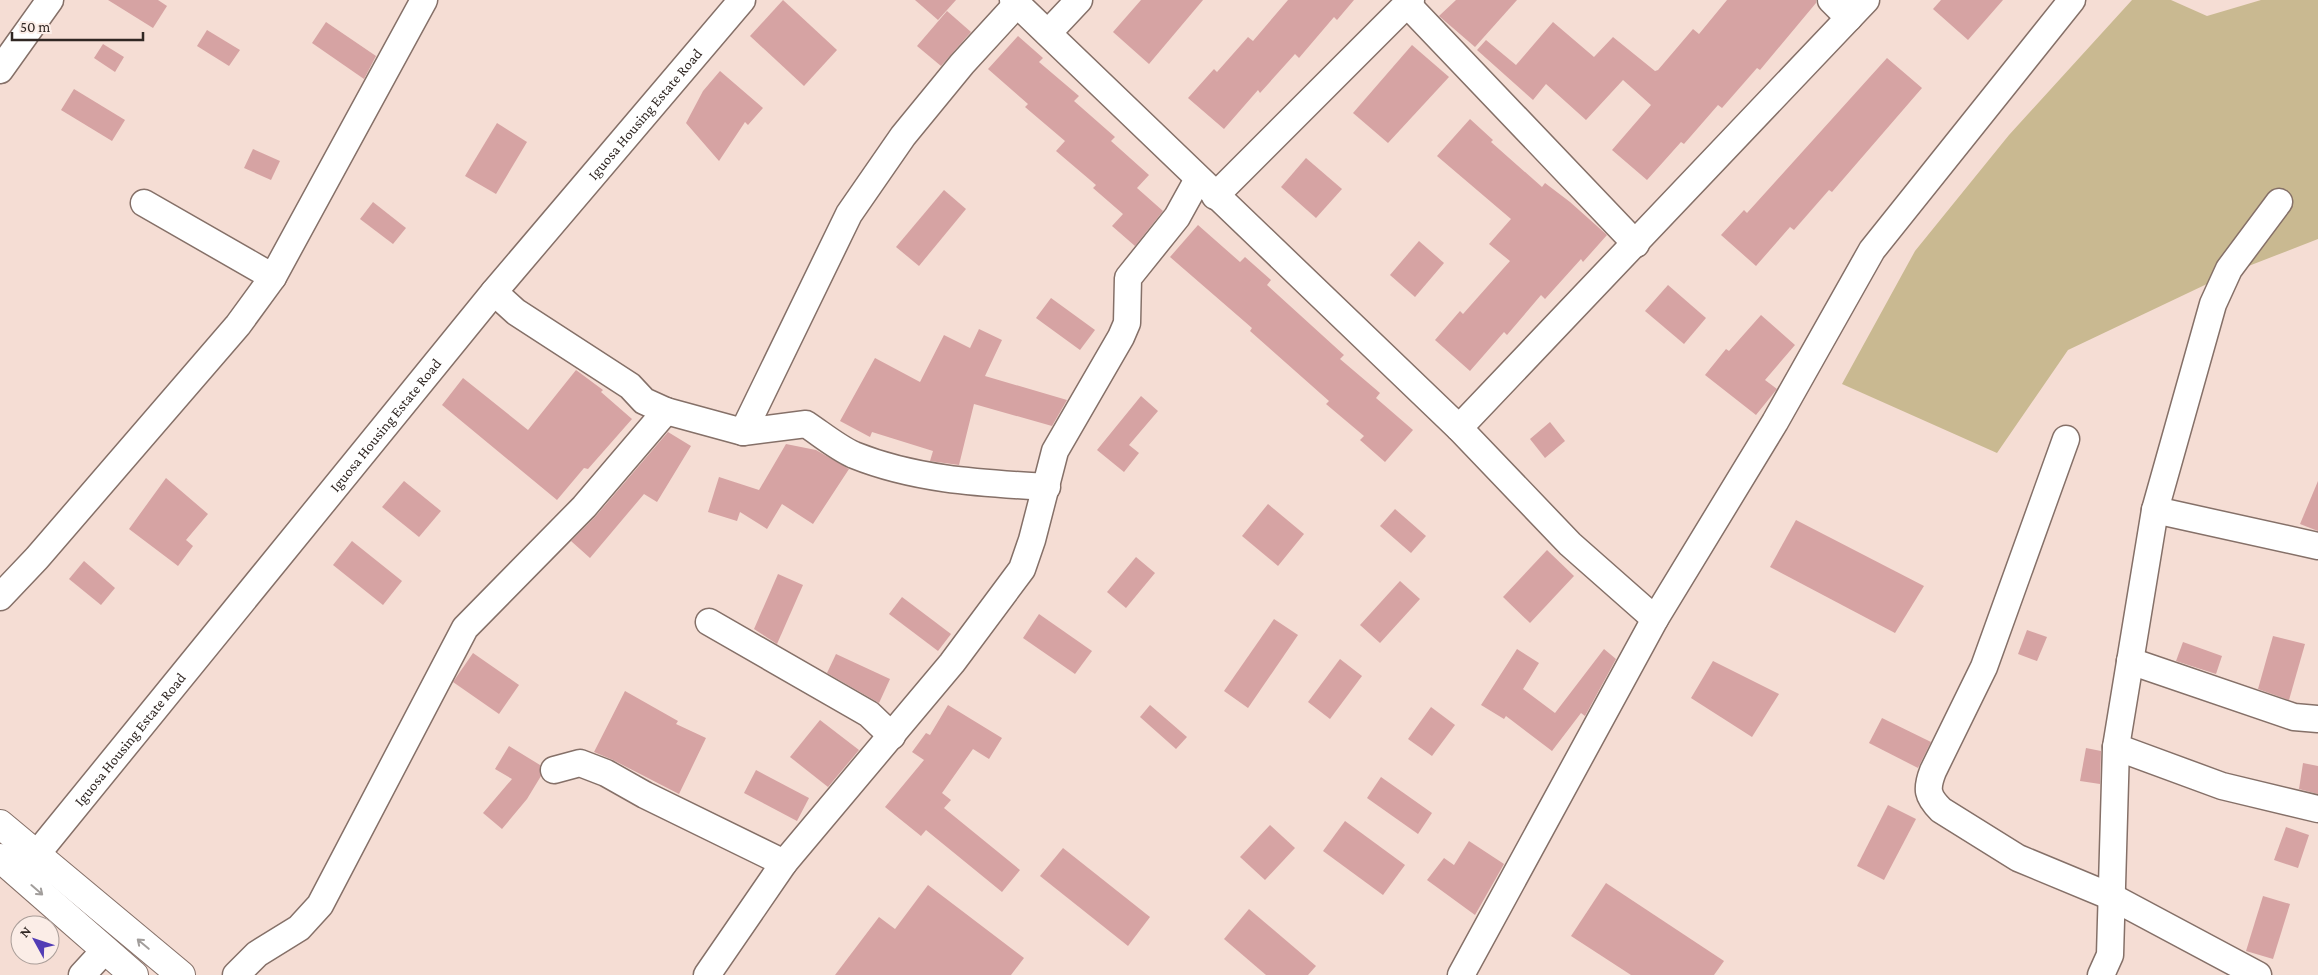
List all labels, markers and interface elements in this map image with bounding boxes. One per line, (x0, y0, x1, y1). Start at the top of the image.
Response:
scale bar (12, 10, 144, 42)
text: 50 m (20, 19, 50, 35)
street label: Iguosa Housing Estate Road (585, 45, 705, 183)
street label: Iguosa Housing Estate Road (327, 355, 444, 495)
street label: Iguosa Housing Estate Road (71, 670, 189, 809)
one-way arrow (30, 885, 43, 896)
north arrow (10, 915, 60, 965)
text: N (16, 922, 35, 940)
one-way arrow (137, 938, 150, 949)

